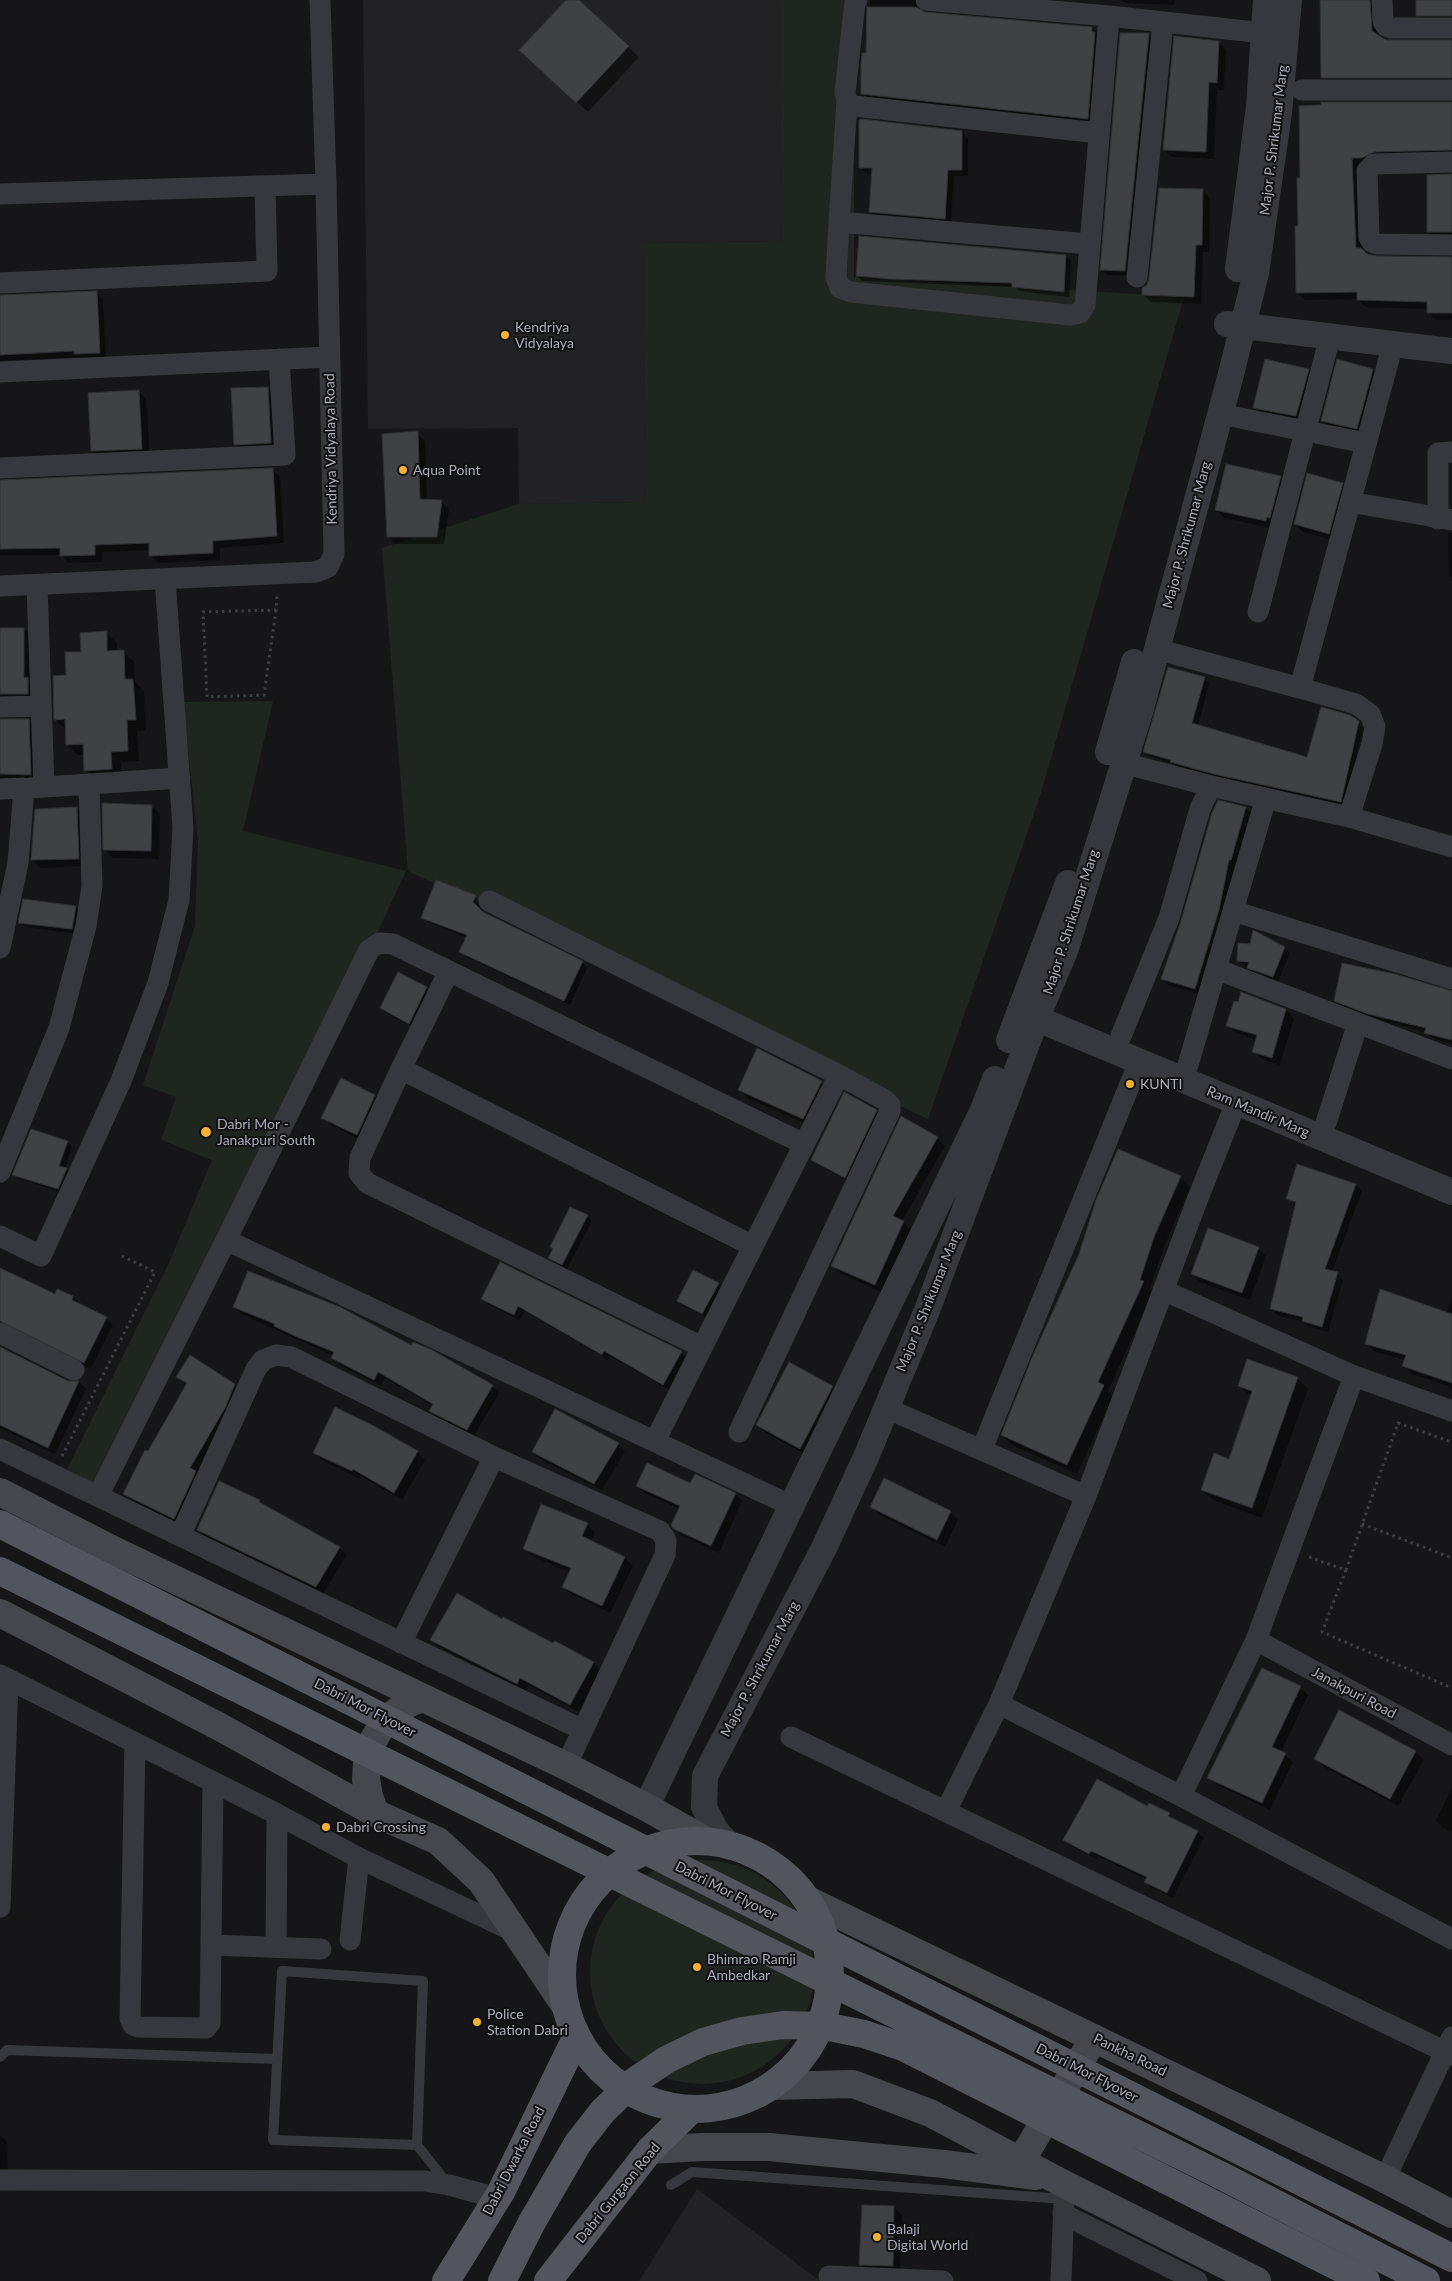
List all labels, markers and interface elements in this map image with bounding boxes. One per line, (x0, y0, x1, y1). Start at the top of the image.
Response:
street label: Major P. Shrikumar Marg (1256, 64, 1292, 216)
place label: Kendriya Vidyalaya (515, 319, 574, 352)
marker: Kendriya Vidyalaya (499, 329, 511, 341)
street label: Kendriya Vidyalaya Road (321, 373, 341, 525)
street label: Major P. Shrikumar Marg (1159, 460, 1215, 610)
place label: Aqua Point (413, 462, 481, 478)
marker: Aqua Point (397, 464, 409, 476)
street label: Major P. Shrikumar Marg (1040, 847, 1102, 997)
place label: KUNTI (1140, 1076, 1182, 1092)
marker: KUNTI (1124, 1078, 1136, 1090)
street label: Ram Mandir Marg (1204, 1083, 1312, 1141)
place label: Dabri Mor - Janakpuri South (217, 1116, 315, 1148)
marker: Dabri Mor - Janakpuri South (199, 1125, 213, 1139)
street label: Major P. Shrikumar Marg (893, 1228, 965, 1374)
street label: Major P. Shrikumar Marg (717, 1598, 803, 1740)
street label: Janakpuri Road (1309, 1664, 1399, 1722)
street label: Dabri Mor Flyover (311, 1675, 419, 1741)
place label: Dabri Crossing (336, 1819, 426, 1835)
marker: Dabri Crossing (320, 1821, 332, 1833)
street label: Dabri Mor Flyover (672, 1858, 780, 1924)
place label: Bhimrao Ramji Ambedkar (707, 1951, 796, 1984)
marker: Bhimrao Ramji Ambedkar (691, 1961, 703, 1973)
place label: Police Station Dabri (487, 2006, 568, 2038)
marker: Police Station Dabri (471, 2016, 483, 2028)
street label: Pankha Road (1091, 2030, 1169, 2080)
street label: Dabri Mor Flyover (1033, 2040, 1141, 2106)
street label: Dabri Dwarka Road (479, 2104, 549, 2218)
street label: Dabri Gurgaon Road (572, 2139, 664, 2247)
place label: Balaji Digital World (887, 2221, 968, 2254)
marker: Balaji Digital World (871, 2231, 883, 2243)

